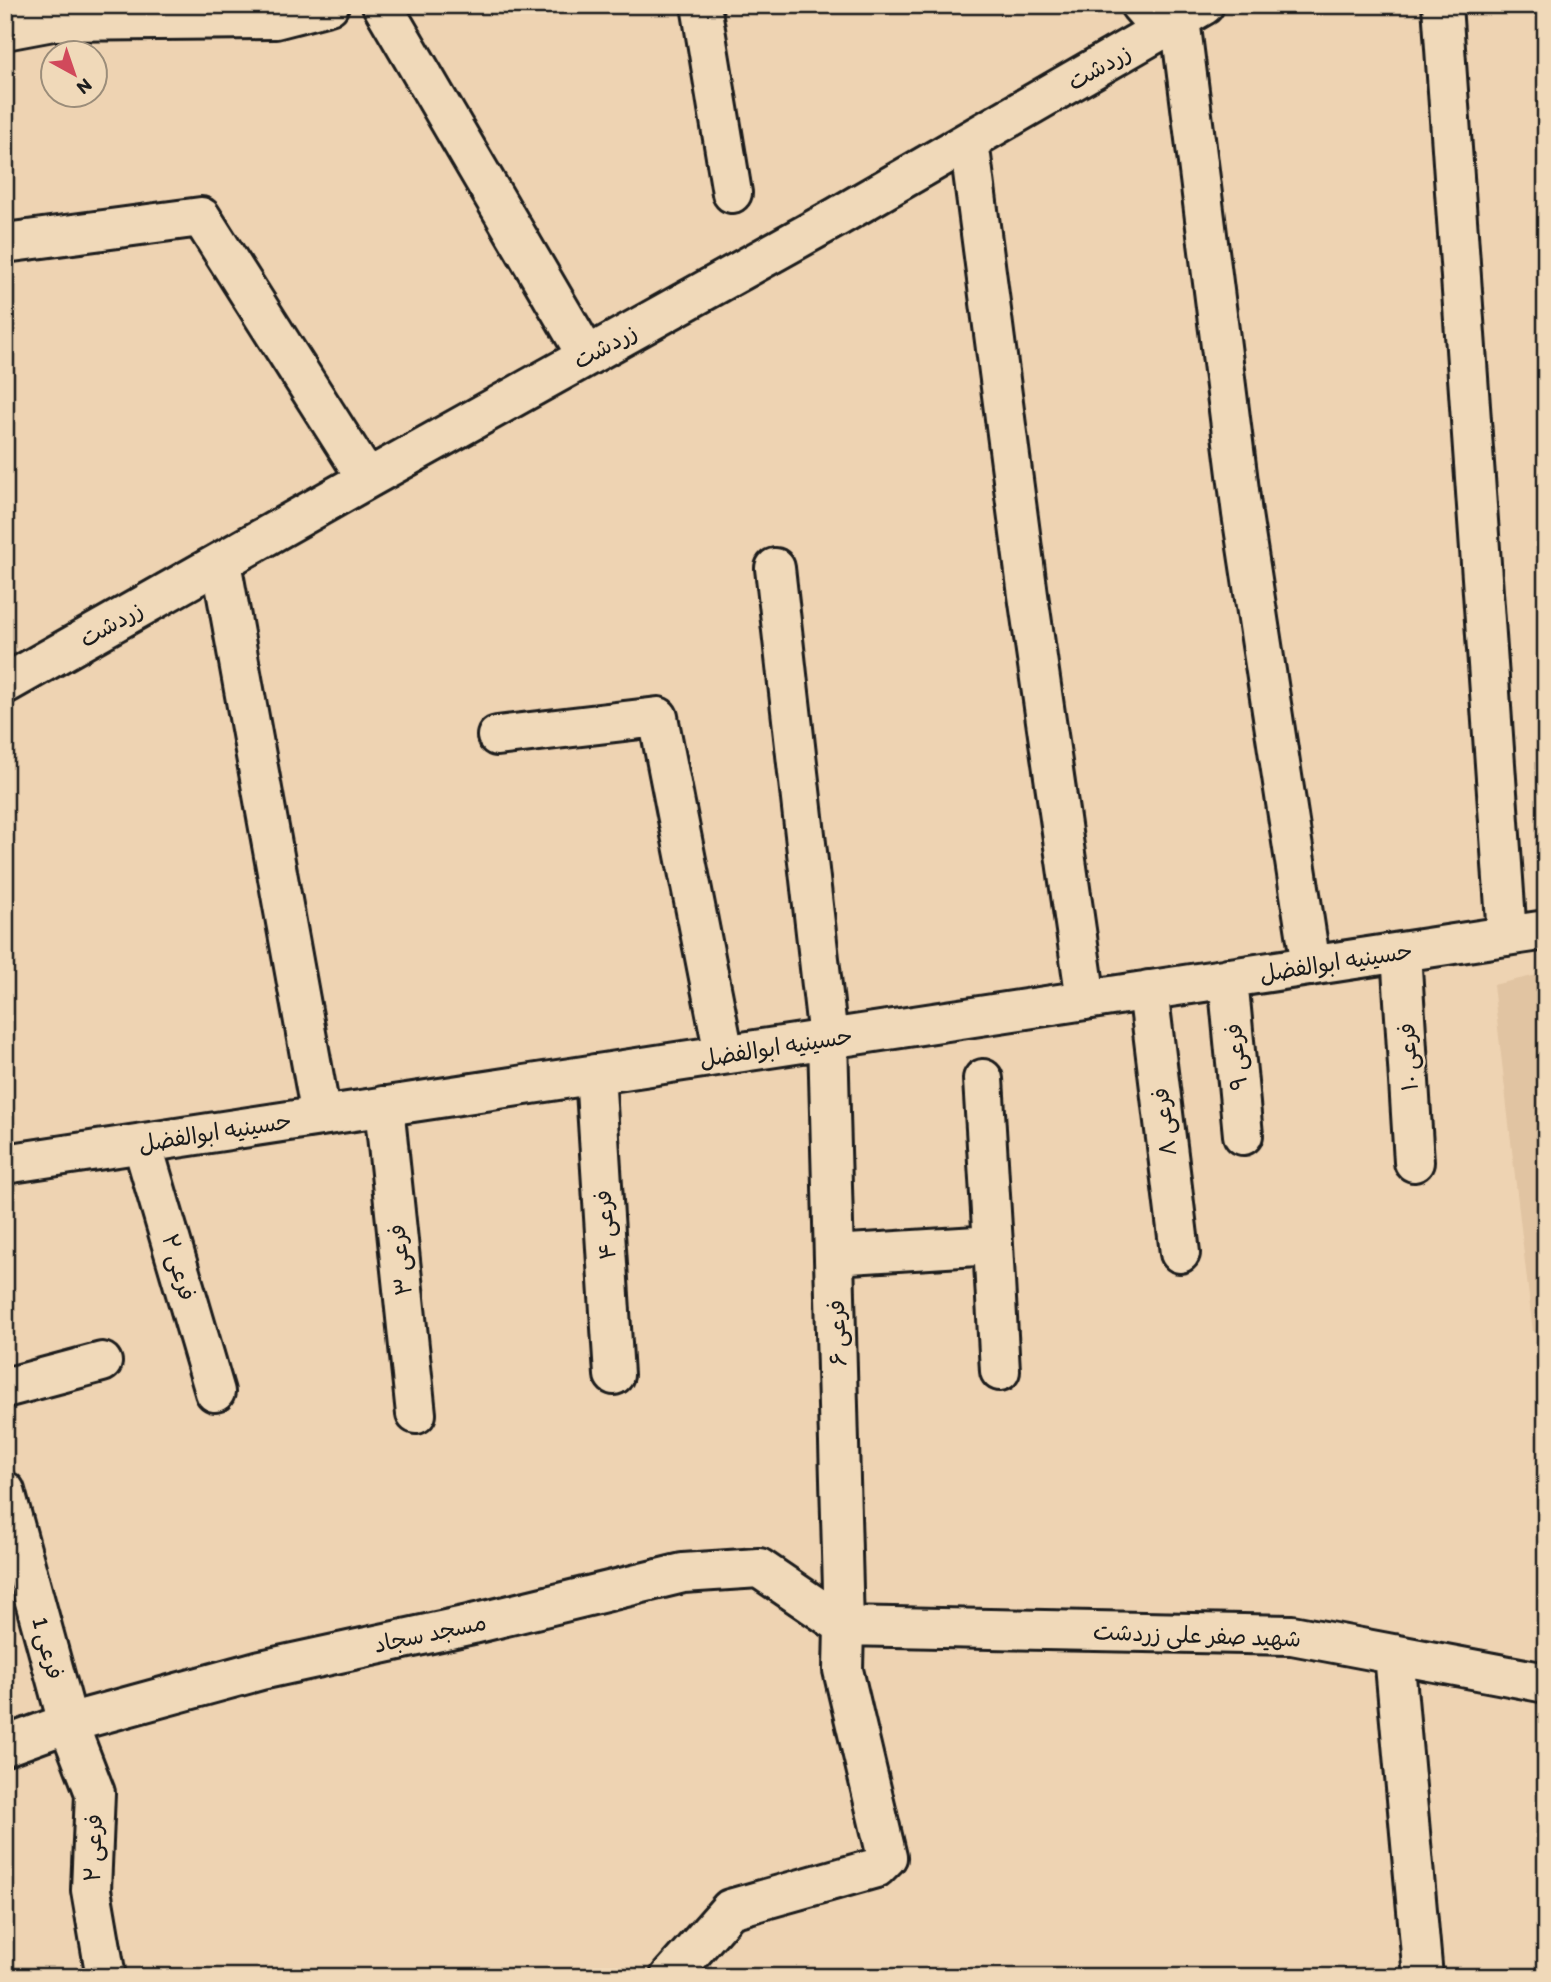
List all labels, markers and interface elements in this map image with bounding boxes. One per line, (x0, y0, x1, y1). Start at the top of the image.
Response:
north arrow (38, 38, 108, 108)
street label: زردشت (1062, 38, 1136, 96)
text: N (72, 74, 97, 100)
street label: زردشت (568, 317, 642, 375)
street label: زردشت (74, 595, 148, 653)
street label: حسینیه ابوالفضل (1257, 936, 1415, 988)
street label: حسینیه ابوالفضل (697, 1021, 855, 1073)
street label: فرعی ۹ (1219, 1022, 1254, 1092)
street label: فرعی ۱۰ (1392, 1022, 1425, 1092)
street label: فرعی ۸ (1146, 1086, 1183, 1158)
street label: حسینیه ابوالفضل (136, 1106, 294, 1158)
street label: فرعی ۴ (589, 1189, 622, 1261)
street label: فرعی ۳ (382, 1223, 419, 1297)
street label: فرعی ۲ (155, 1230, 202, 1304)
street label: فرعی ۶ (822, 1299, 853, 1367)
street label: مسجد سجاد (371, 1607, 489, 1659)
street label: فرعی 1 (25, 1614, 70, 1682)
street label: شهید صفر علی زردشت (1092, 1617, 1302, 1654)
street label: فرعی ۲ (78, 1813, 109, 1883)

